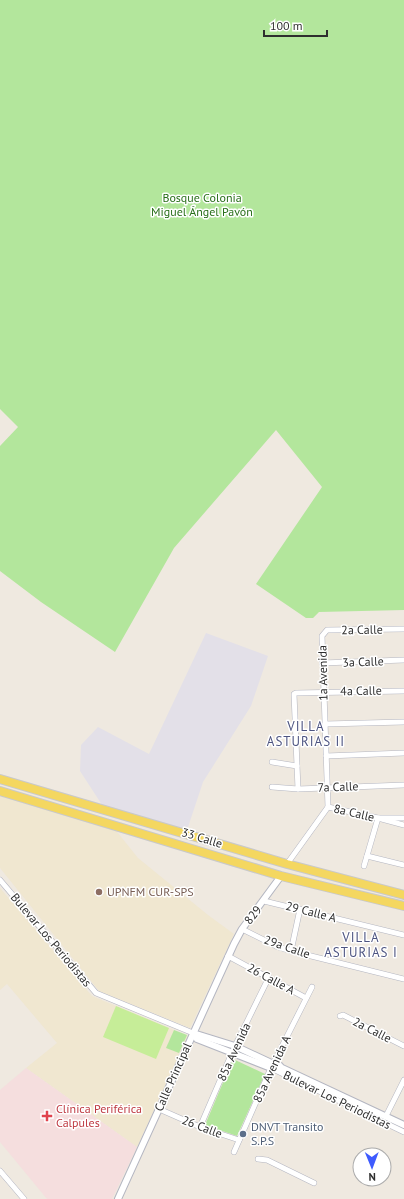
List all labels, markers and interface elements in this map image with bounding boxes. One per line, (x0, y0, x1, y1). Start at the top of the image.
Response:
scale bar (264, 12, 327, 38)
text: 100 m (270, 18, 303, 33)
park label: Bosque Colonia Miguel Ángel Pavón (151, 190, 253, 219)
street label: 2a Calle (341, 622, 383, 637)
street label: 1a Avenida (315, 645, 330, 701)
street label: 3a Calle (342, 653, 384, 670)
street label: 4a Calle (340, 683, 382, 698)
district label: VILLA ASTURIAS II (267, 718, 345, 750)
street label: 7a Calle (317, 778, 359, 795)
street label: 8a Calle (332, 801, 376, 824)
street label: 33 Calle (180, 824, 224, 851)
place label: UPNFM CUR-SPS (107, 884, 194, 899)
marker: UPNFM CUR-SPS (94, 887, 104, 897)
street label: Bulevar Los Periodistas (8, 890, 95, 990)
street label: 29 Calle A (284, 898, 338, 925)
street label: 829 (241, 902, 265, 927)
district label: VILLA ASTURIAS I (324, 929, 398, 961)
street label: 29a Calle (262, 932, 312, 961)
street label: 26 Calle A (245, 960, 298, 997)
street label: 2a Calle (350, 1013, 394, 1046)
street label: 85a Avenida (214, 1020, 254, 1083)
street label: 85a Avenida A (249, 1033, 294, 1105)
street label: Calle Principal (151, 1040, 195, 1113)
street label: Bulevar Los Periodistas (281, 1067, 394, 1132)
place label: Clínica Periférica Calpules (56, 1101, 142, 1130)
marker: Clínica Periférica Calpules (41, 1110, 53, 1122)
street label: 26 Calle (180, 1112, 224, 1141)
place label: DNVT Transito S.P.S (251, 1119, 323, 1148)
marker: DNVT Transito S.P.S (238, 1129, 248, 1139)
north arrow (352, 1147, 392, 1187)
text: N (368, 1170, 376, 1184)

